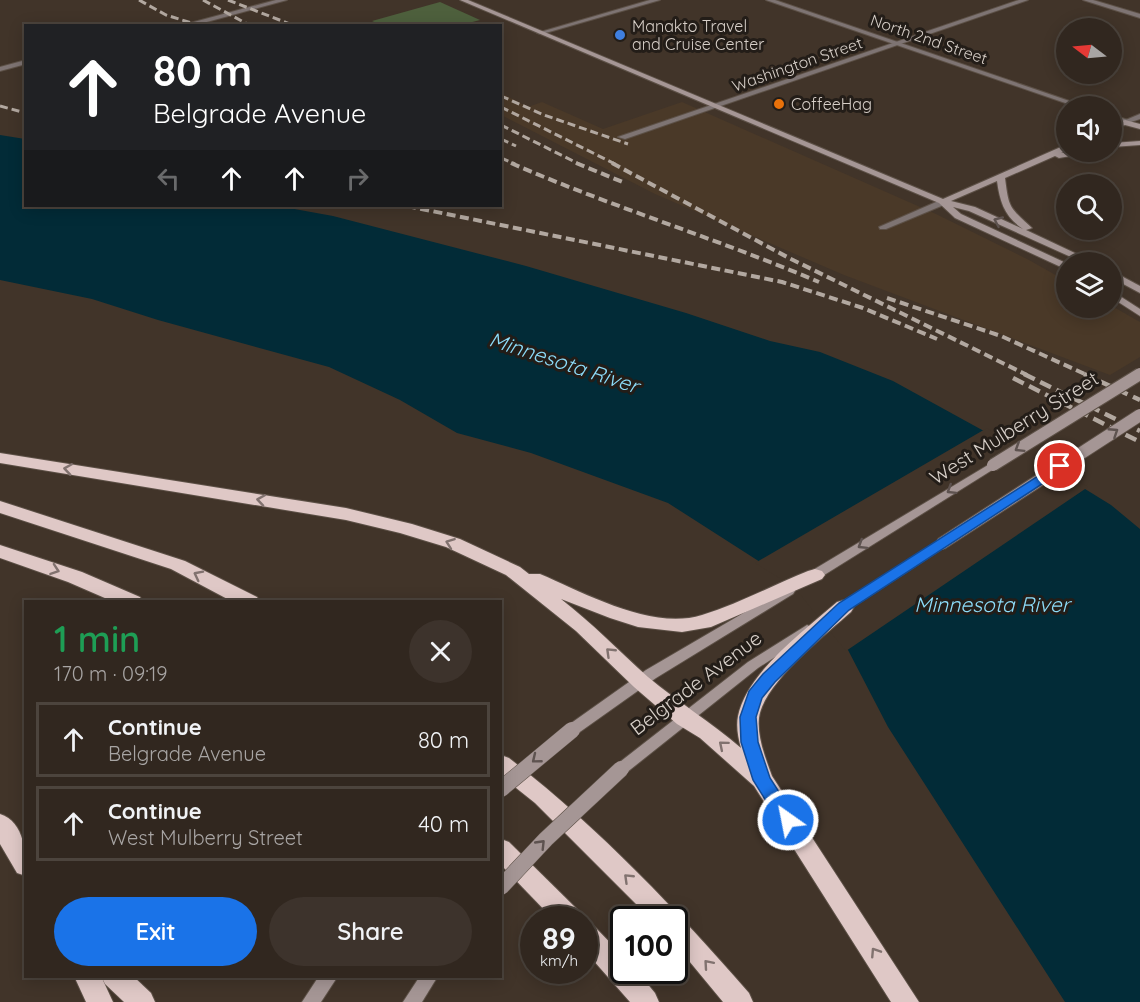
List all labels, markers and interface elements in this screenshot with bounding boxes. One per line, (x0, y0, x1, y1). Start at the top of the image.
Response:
street label: North 2nd Street (868, 10, 990, 68)
place label: Manakto Travel and Cruise Center (632, 16, 764, 54)
north arrow (1056, 18, 1122, 84)
map controls (1056, 18, 1122, 318)
marker: Manakto Travel and Cruise Center (613, 28, 627, 42)
street label: Washington Street (729, 32, 865, 96)
text: 80 m (153, 44, 252, 97)
icon: ahead (54, 48, 132, 126)
place label: CoffeeHag (791, 94, 872, 114)
text: Belgrade Avenue (153, 96, 366, 130)
button: sound (1056, 96, 1122, 162)
marker: CoffeeHag (772, 97, 786, 111)
icon: left (152, 162, 185, 195)
icon: ahead (215, 162, 248, 195)
icon: ahead (278, 162, 311, 195)
icon: right (341, 162, 374, 195)
button: search (1056, 174, 1122, 240)
one-way arrow (993, 216, 1004, 228)
button: layers (1056, 252, 1122, 318)
water label: Minnesota River (486, 326, 645, 399)
street label: West Mulberry Street (925, 365, 1103, 490)
one-way arrow (1107, 428, 1118, 439)
pin (1034, 440, 1085, 491)
one-way arrow (1015, 441, 1025, 453)
icon: arrive (1043, 449, 1076, 482)
one-way arrow (64, 463, 73, 475)
one-way arrow (947, 483, 957, 495)
one-way arrow (256, 495, 265, 507)
one-way arrow (446, 537, 456, 550)
one-way arrow (858, 538, 868, 550)
one-way arrow (49, 563, 60, 576)
one-way arrow (194, 571, 204, 582)
water label: Minnesota River (914, 591, 1073, 617)
text: 1 min (54, 616, 140, 661)
button: close (409, 620, 472, 683)
street label: Belgrade Avenue (625, 625, 766, 740)
one-way arrow (606, 648, 616, 659)
text: 170 m · 09:19 (54, 661, 167, 686)
text: Continue (108, 713, 202, 741)
icon: ahead (57, 723, 90, 756)
text: 80 m (418, 726, 469, 754)
text: Belgrade Avenue (108, 741, 266, 766)
one-way arrow (719, 741, 730, 752)
one-way arrow (532, 752, 543, 763)
position arrow (756, 788, 820, 852)
text: Continue (108, 797, 202, 825)
icon: ahead (57, 807, 90, 840)
text: 40 m (418, 810, 469, 838)
text: West Mulberry Street (108, 825, 303, 850)
one-way arrow (534, 841, 545, 851)
one-way arrow (624, 875, 635, 886)
button: Exit (54, 897, 257, 966)
button: Share (269, 897, 472, 966)
speed limit sign: 100 (610, 906, 688, 984)
text: 89 (542, 919, 576, 957)
one-way arrow (871, 948, 882, 959)
text: km/h (540, 951, 578, 970)
one-way arrow (704, 960, 715, 971)

